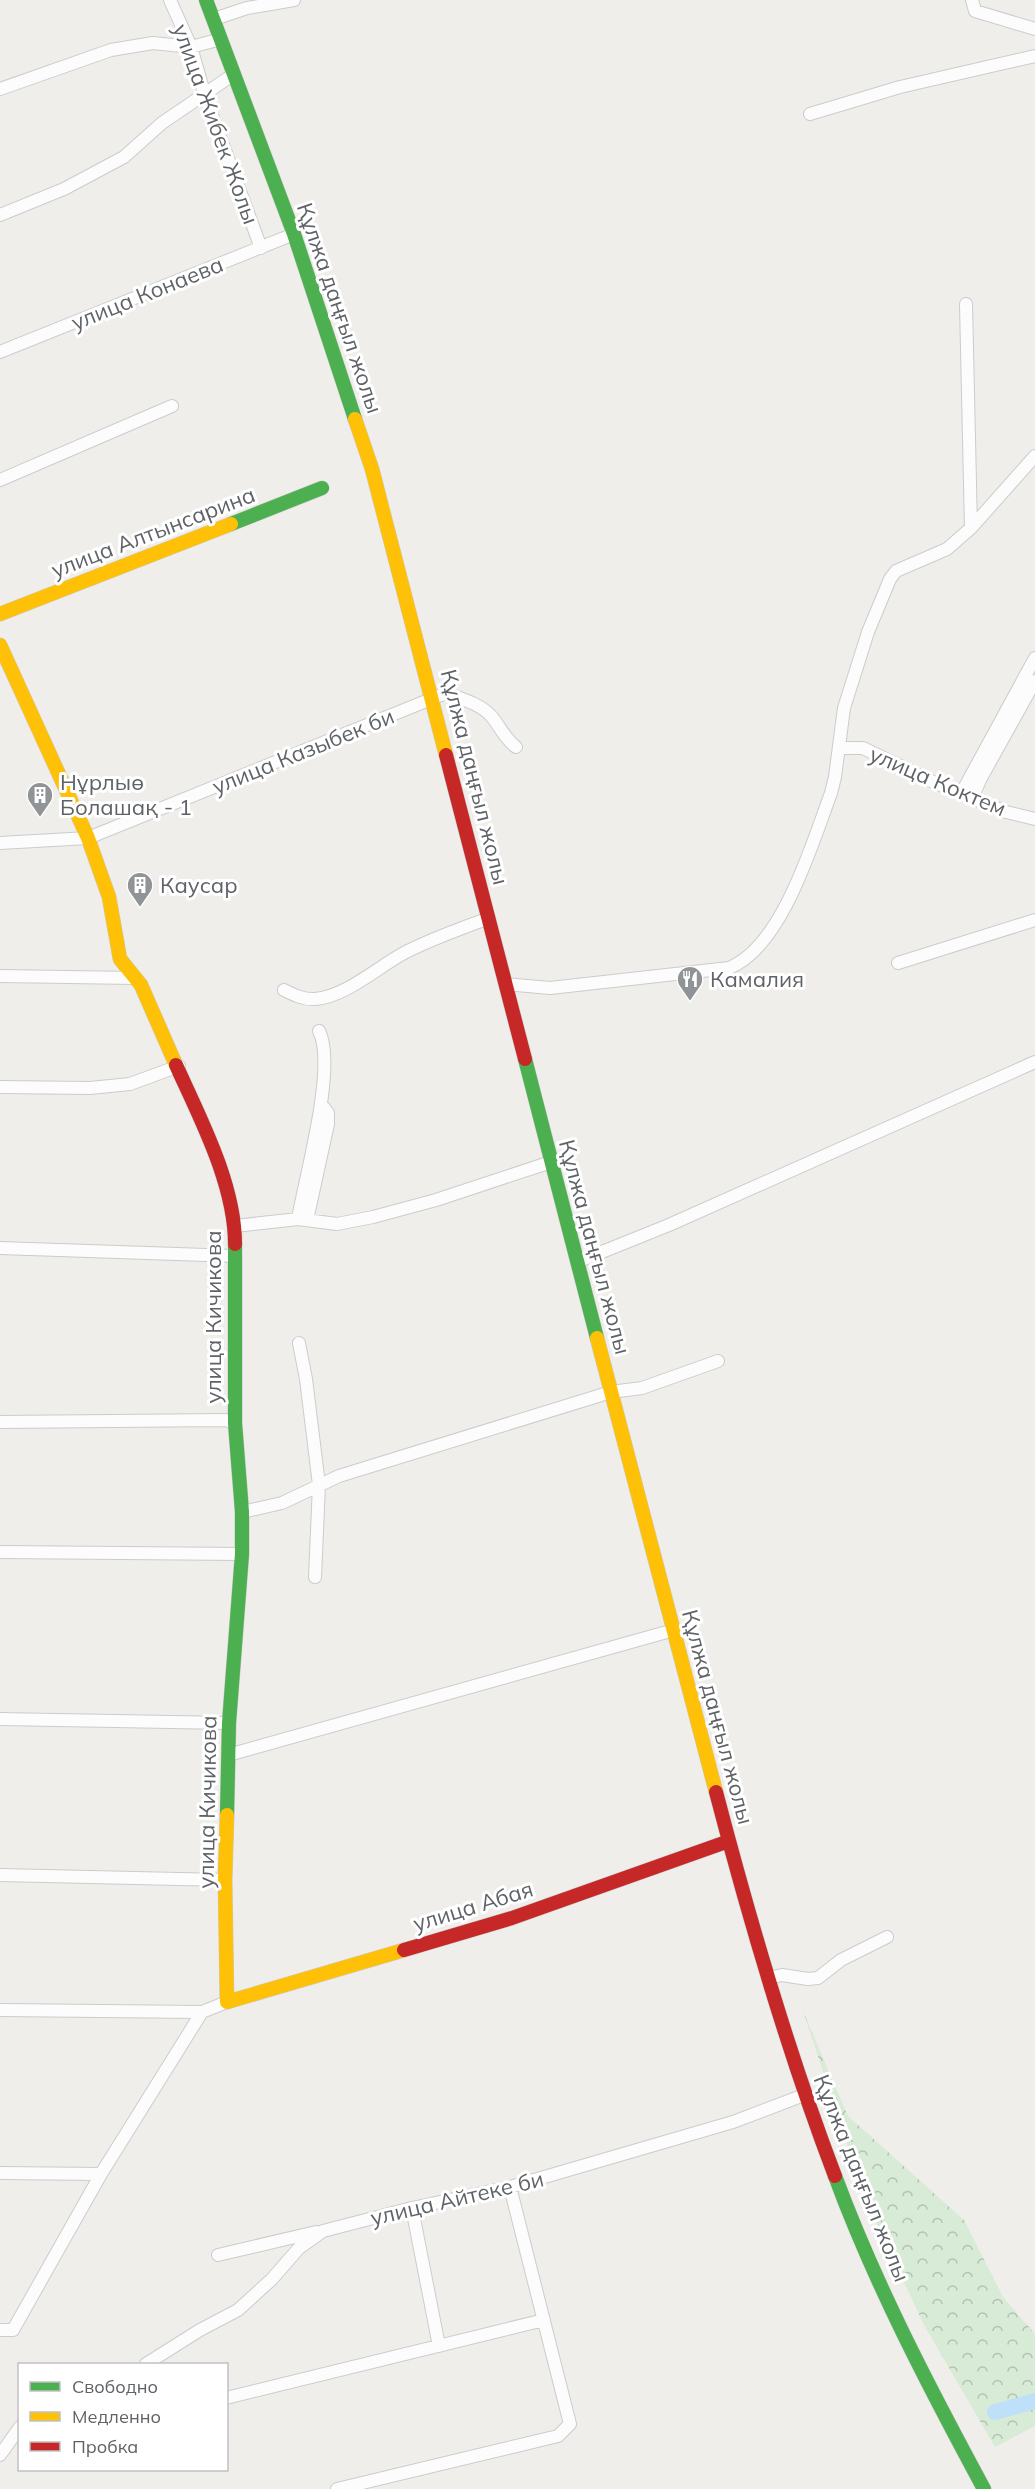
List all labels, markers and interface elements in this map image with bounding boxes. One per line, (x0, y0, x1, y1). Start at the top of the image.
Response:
street label: улица Жибек Жолы (167, 20, 265, 228)
street label: Құлжа даңғыл жолы (291, 199, 389, 417)
street label: улица Конаева (67, 250, 227, 336)
street label: улица Алтынсарина (47, 480, 259, 584)
street label: Құлжа даңғыл жолы (435, 666, 515, 888)
street label: улица Казыбек би (208, 702, 398, 800)
street label: улица Коктем (865, 740, 1011, 822)
place label: Нұрлыө Болашақ - 1 (60, 768, 192, 821)
building icon: Нұрлыө Болашақ - 1 (25, 780, 55, 818)
building icon: Каусар (125, 870, 155, 908)
place label: Каусар (160, 871, 238, 899)
restaurant icon: Камалия (675, 964, 705, 1002)
place label: Камалия (710, 965, 804, 993)
street label: Құлжа даңғыл жолы (553, 1137, 637, 1357)
street label: улица Кичикова (199, 1230, 227, 1404)
street label: Құлжа даңғыл жолы (676, 1607, 760, 1827)
street label: улица Кичикова (191, 1715, 223, 1889)
street label: улица Абая (410, 1875, 536, 1937)
street label: Құлжа даңғыл жолы (808, 2070, 916, 2286)
street label: улица Айтеке би (368, 2164, 546, 2232)
legend (18, 2363, 228, 2471)
text: Свободно (72, 2375, 158, 2398)
text: Медленно (72, 2405, 161, 2428)
text: Пробка (72, 2435, 138, 2458)

